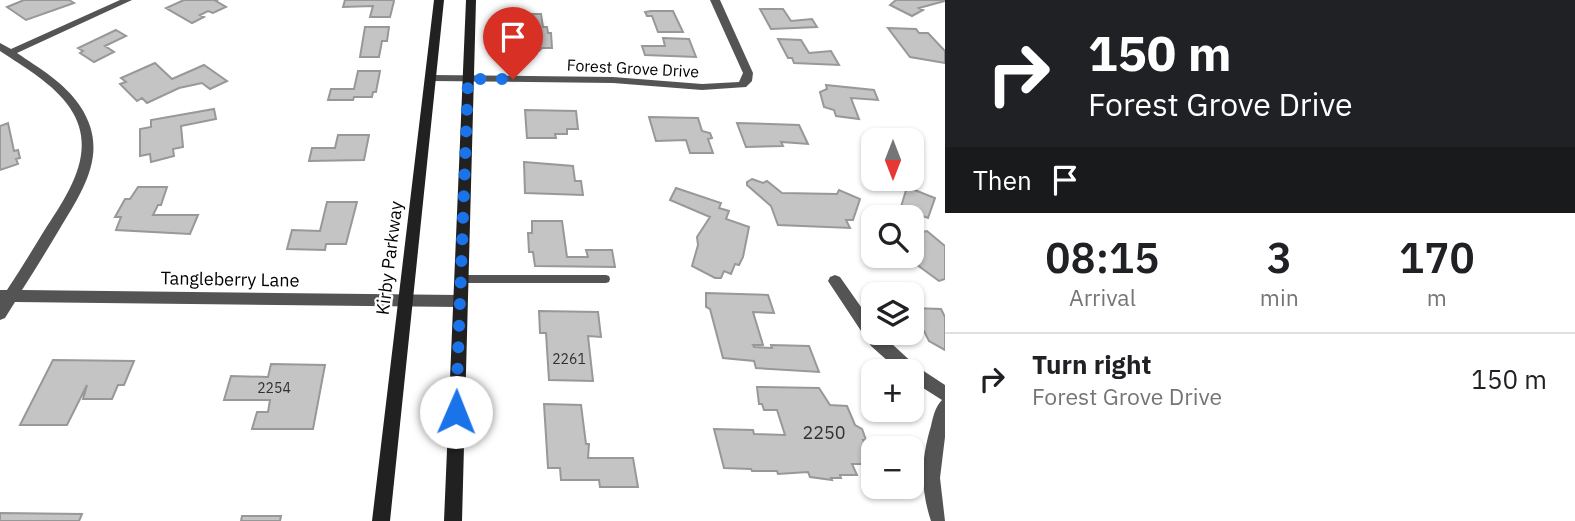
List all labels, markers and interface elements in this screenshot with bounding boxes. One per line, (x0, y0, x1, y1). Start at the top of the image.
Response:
pin (483, 7, 543, 79)
icon: arrive (494, 18, 532, 56)
text: 150 m (1088, 21, 1232, 84)
icon: right (973, 28, 1064, 119)
street label: Forest Grove Drive (566, 55, 700, 81)
text: Forest Grove Drive (1088, 83, 1353, 125)
north arrow (861, 128, 924, 191)
map controls (861, 128, 924, 499)
icon: arrive (1046, 161, 1084, 199)
text: Then (973, 163, 1032, 197)
street label: Kirby Parkway (371, 200, 407, 316)
button: search (861, 205, 924, 268)
text: 08:15 (1045, 230, 1160, 285)
text: 3 (1267, 230, 1292, 285)
text: 170 (1399, 230, 1475, 285)
street label: Tangleberry Lane (160, 266, 300, 292)
button: layers (861, 282, 924, 345)
text: Arrival (1069, 282, 1136, 312)
text: min (1260, 282, 1299, 312)
text: m (1427, 282, 1447, 312)
text: Turn right (1032, 347, 1151, 381)
house number: 2261 (552, 350, 586, 368)
button: + (861, 359, 924, 422)
icon: right (973, 360, 1011, 398)
text: 150 m (1471, 362, 1547, 396)
position arrow (419, 375, 493, 449)
house number: 2254 (257, 379, 291, 397)
text: Forest Grove Drive (1032, 381, 1222, 411)
house number: 2250 (802, 421, 846, 444)
button: − (861, 436, 924, 499)

